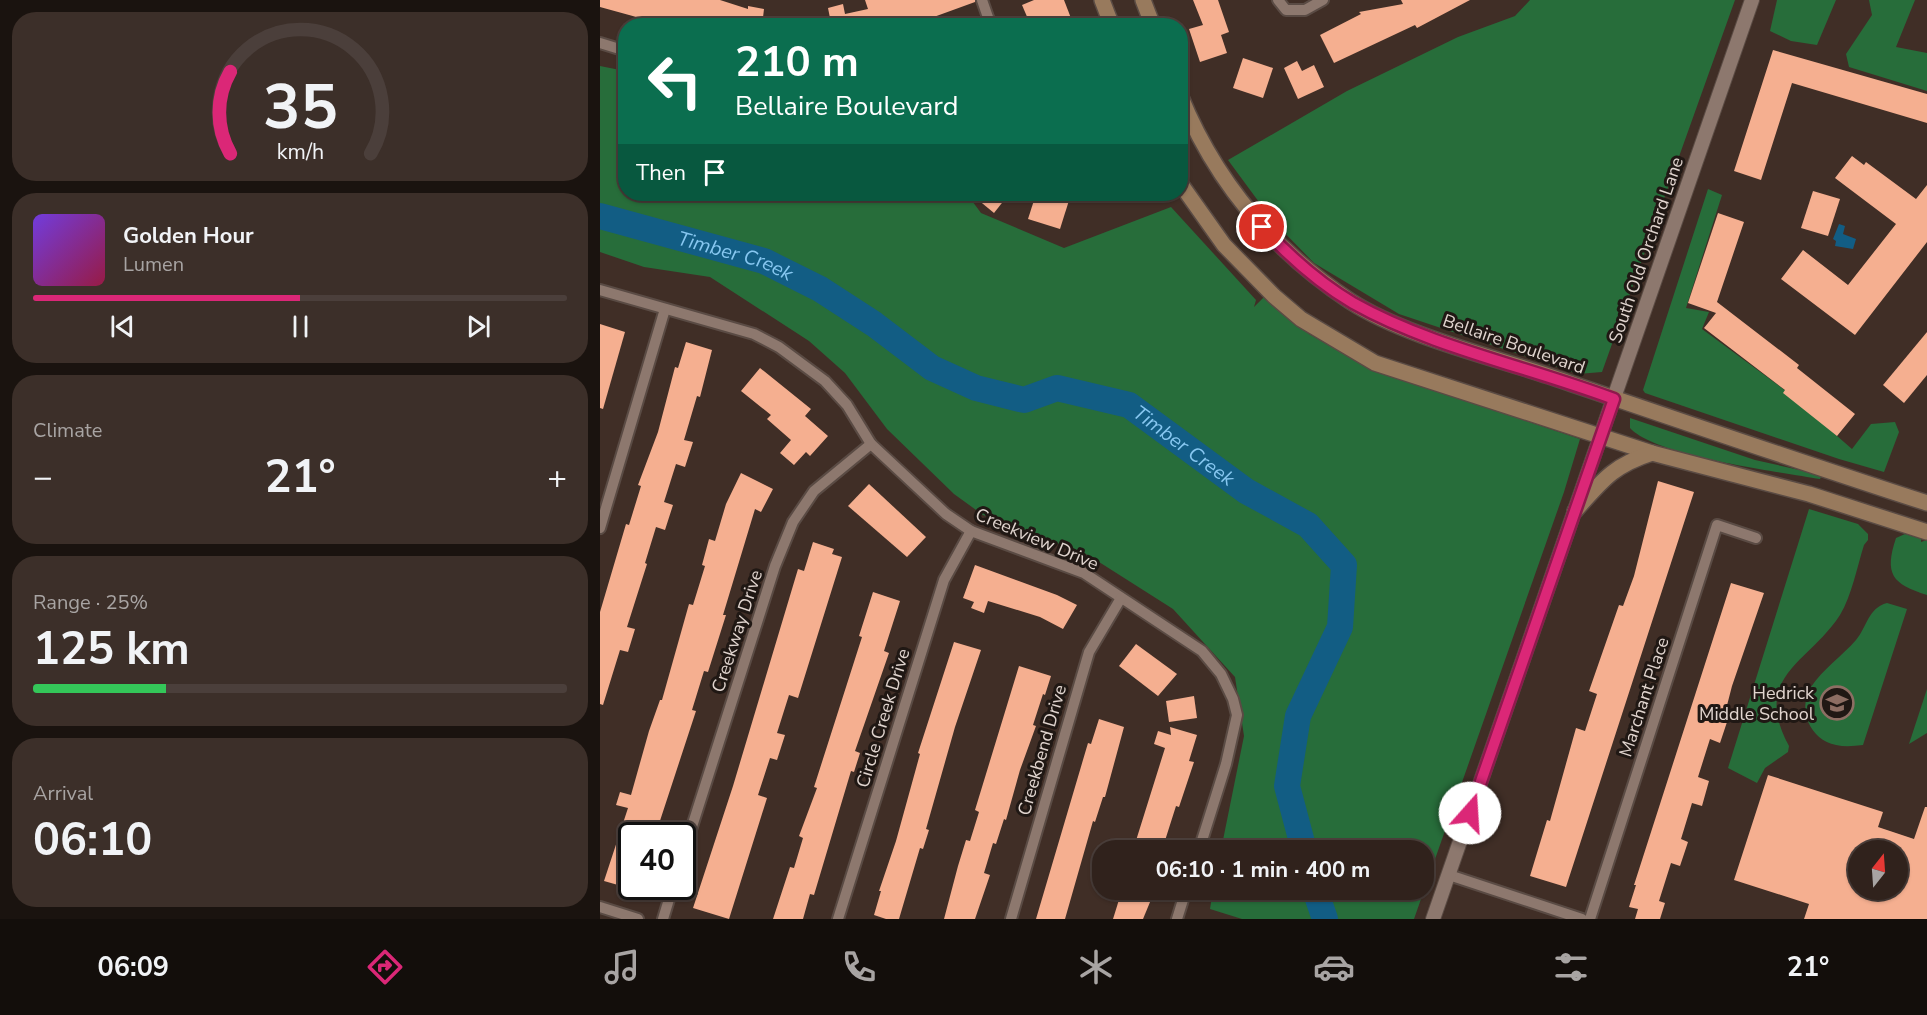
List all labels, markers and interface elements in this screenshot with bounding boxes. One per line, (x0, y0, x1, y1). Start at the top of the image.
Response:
text: 210 m (735, 34, 859, 91)
icon: left (636, 42, 714, 120)
text: 35 (263, 65, 337, 150)
text: Bellaire Boulevard (735, 88, 959, 125)
text: km/h (276, 137, 324, 167)
street label: South Old Orchard Lane (1603, 154, 1689, 346)
icon: arrive (698, 156, 731, 189)
text: Then (636, 158, 686, 188)
pin (1236, 201, 1287, 252)
icon: arrive (1245, 210, 1278, 243)
text: Golden Hour (123, 221, 254, 251)
water label: Timber Creek (674, 224, 799, 287)
text: Lumen (123, 251, 184, 278)
street label: Bellaire Boulevard (1440, 308, 1588, 380)
icon: previous (106, 310, 139, 343)
icon: pause (284, 310, 317, 343)
icon: next (462, 310, 495, 343)
water label: Timber Creek (1128, 399, 1241, 493)
text: Climate (33, 417, 102, 444)
text: 21° (264, 447, 336, 508)
text: − (33, 455, 53, 500)
text: + (547, 455, 567, 500)
street label: Creekview Drive (972, 502, 1102, 576)
street label: Creekway Drive (706, 567, 768, 695)
text: Range · 25% (33, 589, 148, 616)
text: 125 km (33, 619, 190, 680)
street label: Marchant Place (1613, 634, 1675, 760)
street label: Circle Creek Drive (850, 645, 916, 791)
place label: Hedrick Middle School (1699, 681, 1815, 726)
street label: Creekbend Drive (1012, 682, 1072, 818)
school or university icon: Hedrick Middle School (1819, 685, 1855, 721)
text: Arrival (33, 780, 93, 807)
position arrow (1438, 781, 1502, 845)
text: 06:10 (33, 810, 152, 871)
speed limit sign: 40 (618, 822, 696, 900)
north arrow (1848, 840, 1908, 900)
map controls (1848, 840, 1908, 900)
text: 06:10 · 1 min · 400 m (1156, 855, 1370, 885)
icon: directions (364, 946, 406, 988)
icon: music (601, 946, 643, 988)
icon: phone (838, 946, 880, 988)
icon: climate (1075, 946, 1117, 988)
icon: car (1313, 946, 1355, 988)
icon: filters (1550, 946, 1592, 988)
text: 06:09 (98, 949, 169, 986)
text: 21° (1787, 949, 1829, 986)

